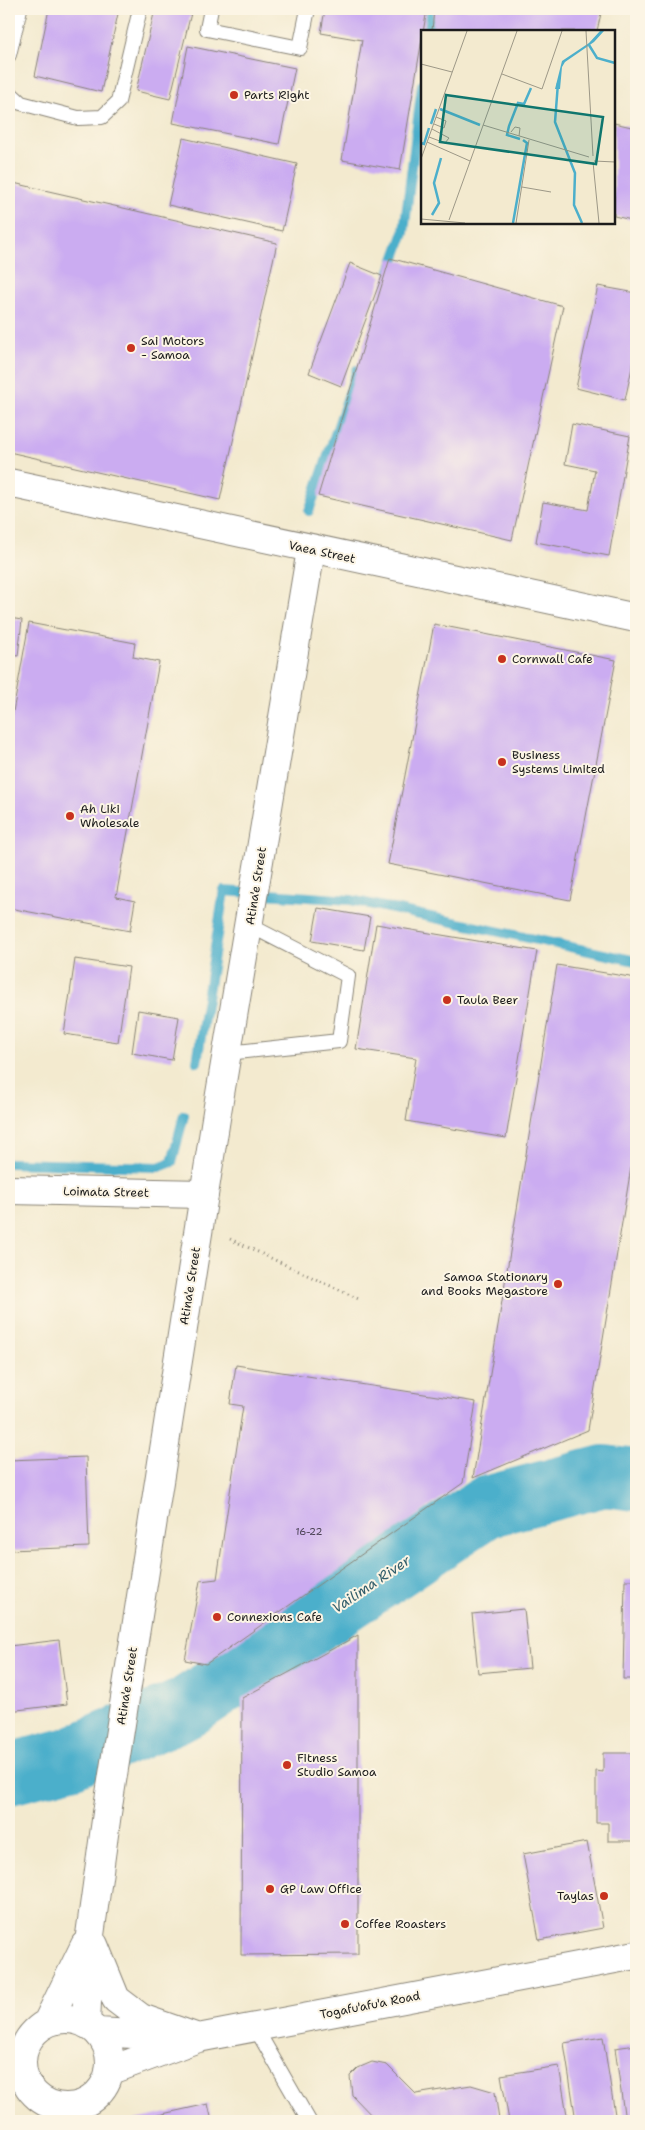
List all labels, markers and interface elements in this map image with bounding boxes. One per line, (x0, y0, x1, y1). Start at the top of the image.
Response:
inset map (421, 30, 615, 224)
place label: Parts Right (244, 87, 310, 103)
marker: Parts Right (228, 89, 240, 101)
place label: Sai Motors - Samoa (141, 333, 204, 363)
marker: Sai Motors - Samoa (125, 342, 137, 354)
street label: Vaea Street (287, 537, 357, 567)
place label: Cornwall Cafe (512, 651, 593, 667)
marker: Cornwall Cafe (496, 653, 508, 665)
place label: Business Systems Limited (512, 747, 605, 777)
marker: Business Systems Limited (496, 756, 508, 768)
place label: Ah Liki Wholesale (80, 801, 140, 831)
marker: Ah Liki Wholesale (64, 810, 76, 822)
street label: Atina'e Street (242, 846, 270, 926)
place label: Taula Beer (457, 992, 519, 1008)
marker: Taula Beer (441, 994, 453, 1006)
street label: Loimata Street (63, 1183, 149, 1201)
street label: Atina'e Street (176, 1246, 204, 1326)
place label: Samoa Stationary and Books Megastore (421, 1269, 548, 1299)
marker: Samoa Stationary and Books Megastore (552, 1278, 564, 1290)
house number: 16-22 (295, 1525, 323, 1538)
water label: Vailima River (328, 1551, 414, 1617)
place label: Connexions Cafe (227, 1609, 322, 1625)
marker: Connexions Cafe (211, 1611, 223, 1623)
street label: Atina'e Street (113, 1646, 141, 1726)
place label: Fitness Studio Samoa (297, 1750, 377, 1780)
marker: Fitness Studio Samoa (281, 1759, 293, 1771)
place label: GP Law Office (280, 1881, 362, 1897)
marker: GP Law Office (264, 1883, 276, 1895)
place label: Taylas (557, 1888, 594, 1904)
marker: Taylas (598, 1890, 610, 1902)
place label: Coffee Roasters (355, 1916, 446, 1932)
marker: Coffee Roasters (339, 1918, 351, 1930)
street label: Togafu'afu'a Road (318, 1987, 422, 2023)

